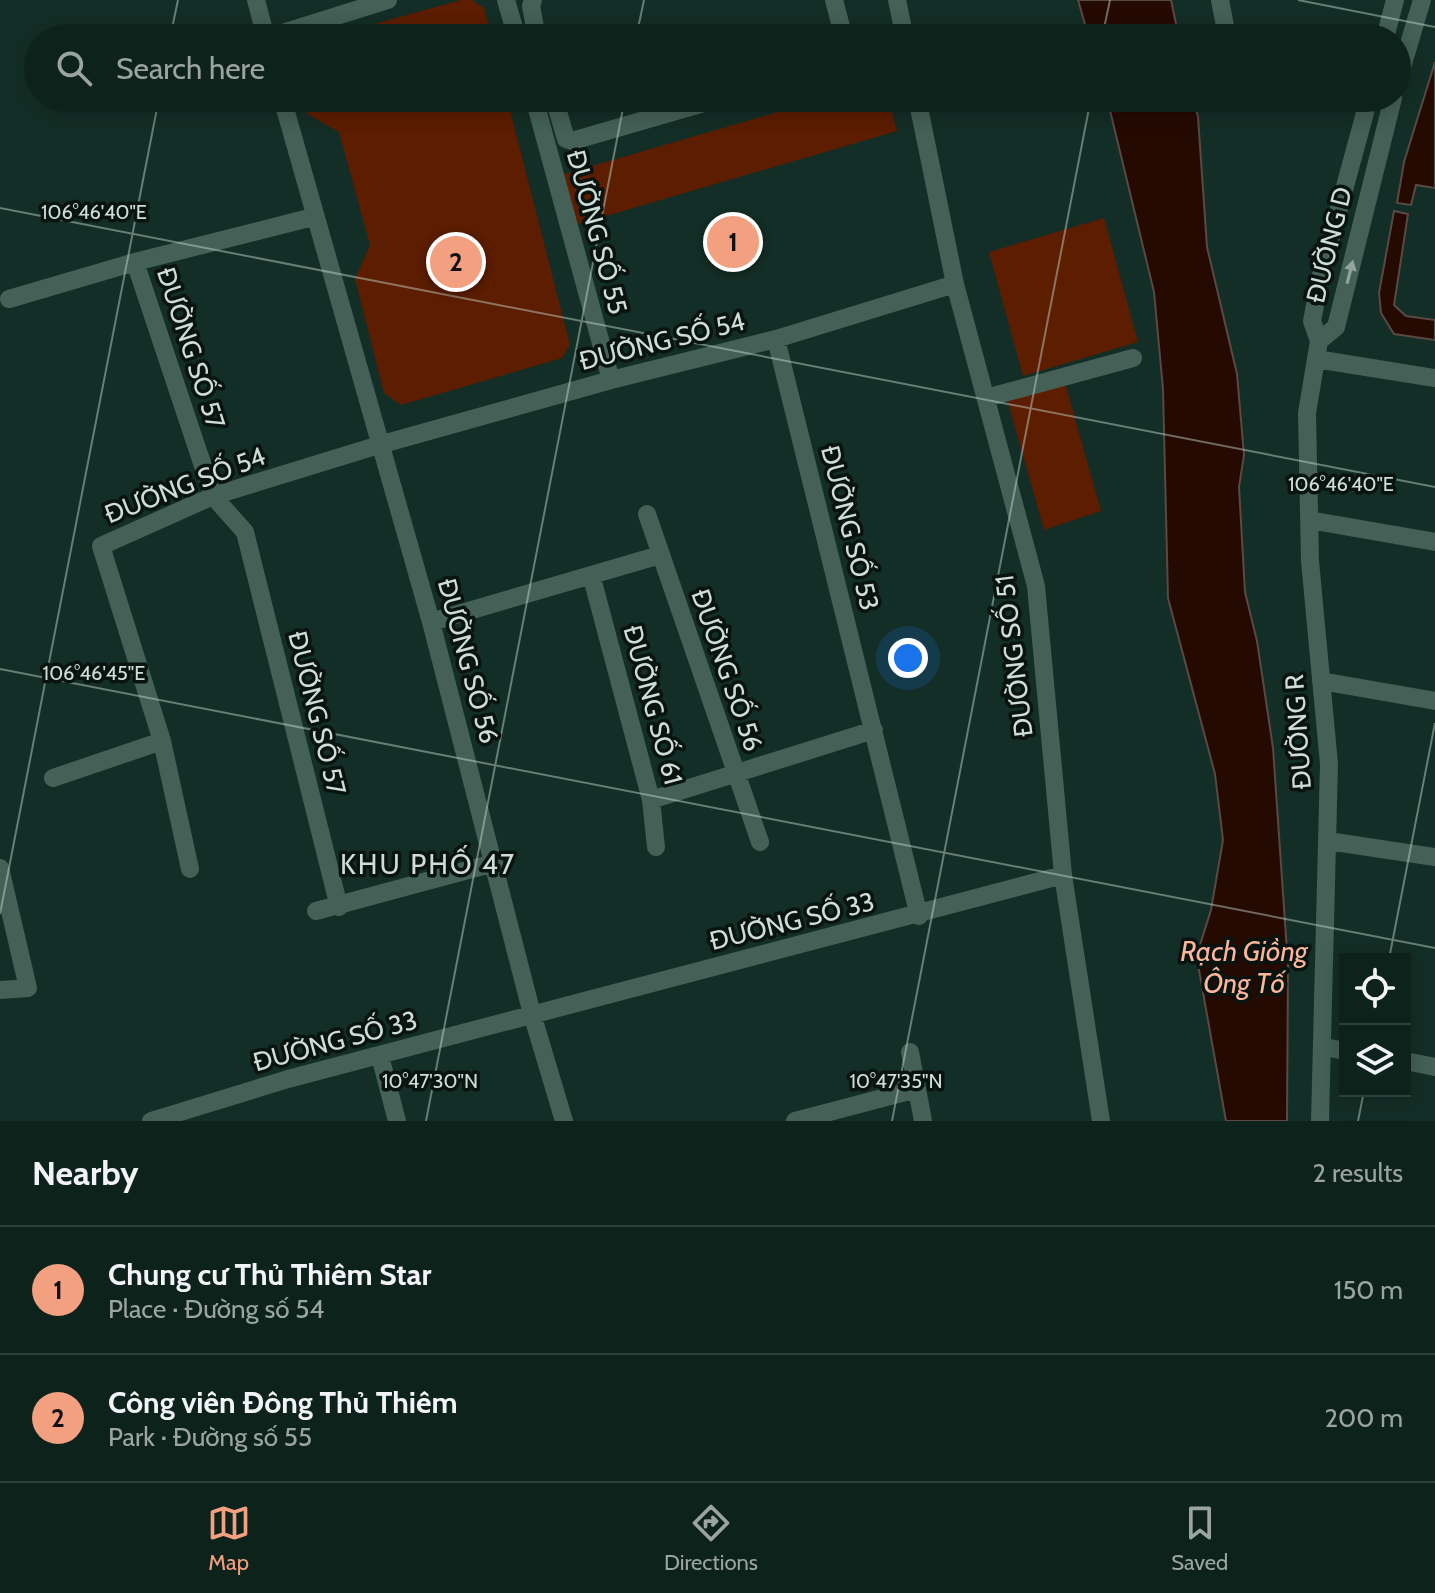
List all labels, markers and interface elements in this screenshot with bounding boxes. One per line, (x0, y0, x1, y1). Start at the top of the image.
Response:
search box (24, 24, 1411, 112)
icon: search (52, 46, 96, 90)
text: Search here (116, 50, 265, 87)
street label: ĐƯỜNG SỐ 55 (560, 146, 636, 318)
street label: ĐƯỜNG D (1299, 184, 1359, 306)
text: 106°46'40"E (41, 200, 147, 224)
pin: 1 (707, 212, 759, 272)
pin: 2 (430, 232, 482, 292)
one-way arrow (1344, 259, 1356, 284)
street label: ĐƯỜNG SỐ 57 (150, 263, 234, 433)
street label: ĐƯỜNG SỐ 54 (575, 303, 748, 377)
street label: ĐƯỜNG SỐ 54 (99, 438, 270, 530)
street label: ĐƯỜNG SỐ 53 (814, 442, 888, 614)
text: 106°46'40"E (1288, 472, 1394, 496)
street label: ĐƯỜNG SỐ 51 (986, 573, 1040, 739)
street label: ĐƯỜNG SỐ 56 (431, 575, 507, 747)
street label: ĐƯỜNG SỐ 56 (684, 584, 772, 755)
street label: ĐƯỜNG SỐ 61 (616, 621, 692, 788)
street label: ĐƯỜNG SỐ 57 (281, 627, 355, 798)
your location (888, 638, 928, 678)
text: 106°46'45"E (43, 661, 145, 685)
street label: ĐƯỜNG R (1278, 673, 1318, 791)
district label: KHU PHỐ 47 (340, 845, 516, 881)
street label: ĐƯỜNG SỐ 33 (706, 883, 878, 957)
water label: Rạch Giồng Ông Tố (1180, 934, 1309, 1000)
map controls (1339, 953, 1411, 1097)
button: locate (1339, 953, 1411, 1025)
street label: ĐƯỜNG SỐ 33 (249, 1002, 421, 1078)
button: layers (1339, 1025, 1411, 1097)
text: 10°47'30"N (382, 1069, 478, 1093)
text: 10°47'35"N (850, 1069, 942, 1093)
text: Nearby (32, 1152, 139, 1194)
text: 2 results (1312, 1157, 1403, 1189)
text: Chung cư Thủ Thiêm Star (108, 1256, 431, 1293)
text: 1 (53, 1274, 63, 1306)
text: 150 m (1334, 1274, 1403, 1306)
text: Place · Đường số 54 (108, 1293, 324, 1325)
text: Công viên Đông Thủ Thiêm (108, 1384, 458, 1421)
text: 2 (51, 1402, 65, 1434)
text: 200 m (1324, 1402, 1403, 1434)
text: Park · Đường số 55 (108, 1421, 312, 1453)
tab: Map (207, 1501, 251, 1576)
tab: Directions (664, 1501, 758, 1576)
tab: Saved (1171, 1501, 1228, 1576)

